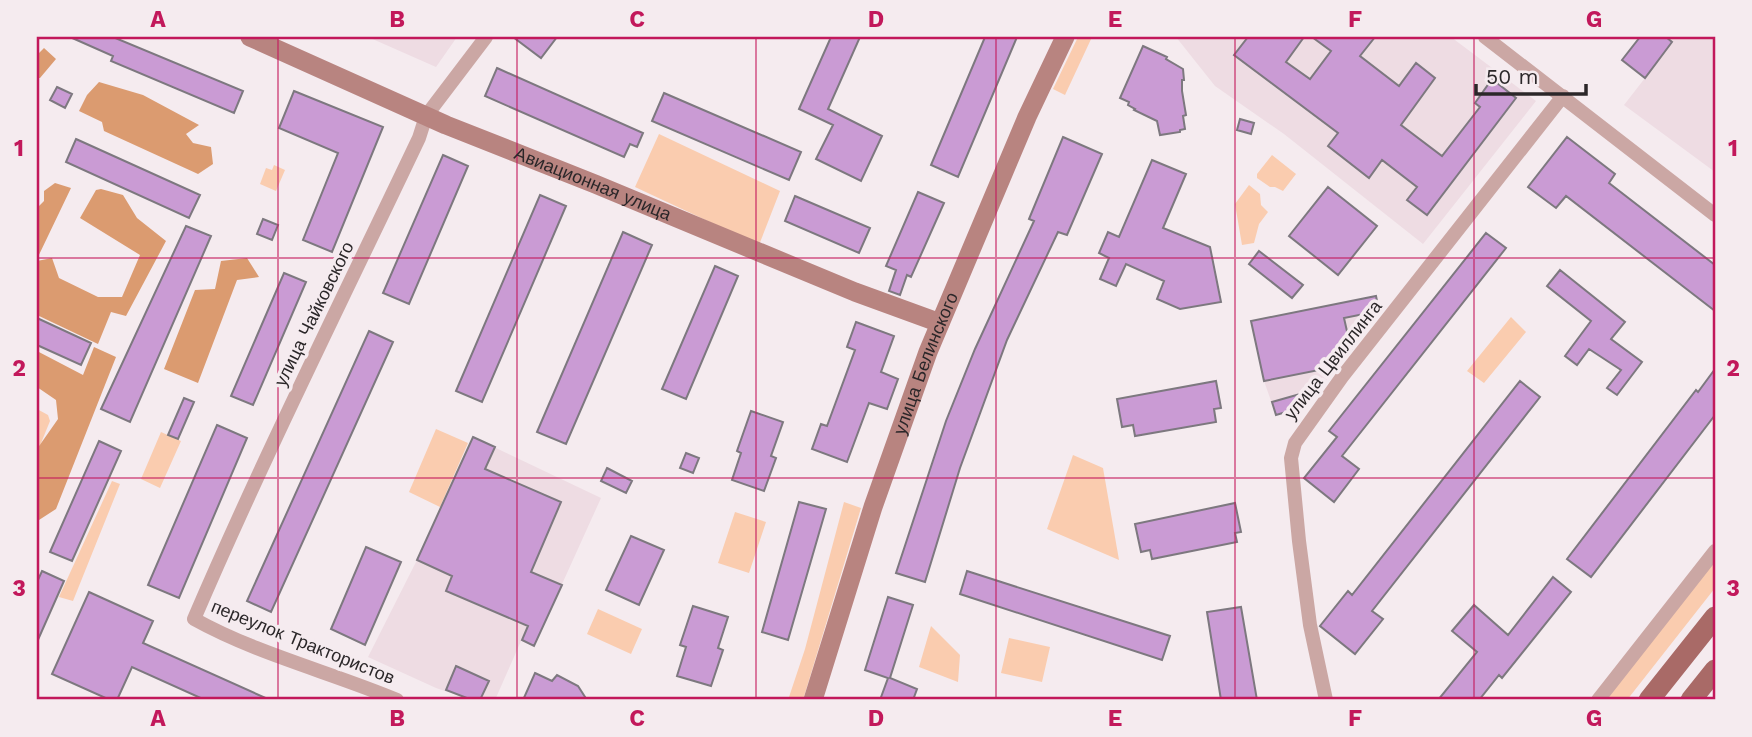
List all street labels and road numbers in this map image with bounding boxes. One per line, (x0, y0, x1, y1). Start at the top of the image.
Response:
street label: Авиационная улица (512, 142, 675, 225)
street label: улица Чайковского (269, 238, 358, 390)
street label: улица Белинского (889, 289, 962, 437)
street label: улица Цвиллинга (1279, 295, 1386, 424)
street label: переулок Трактористов (209, 595, 398, 688)

